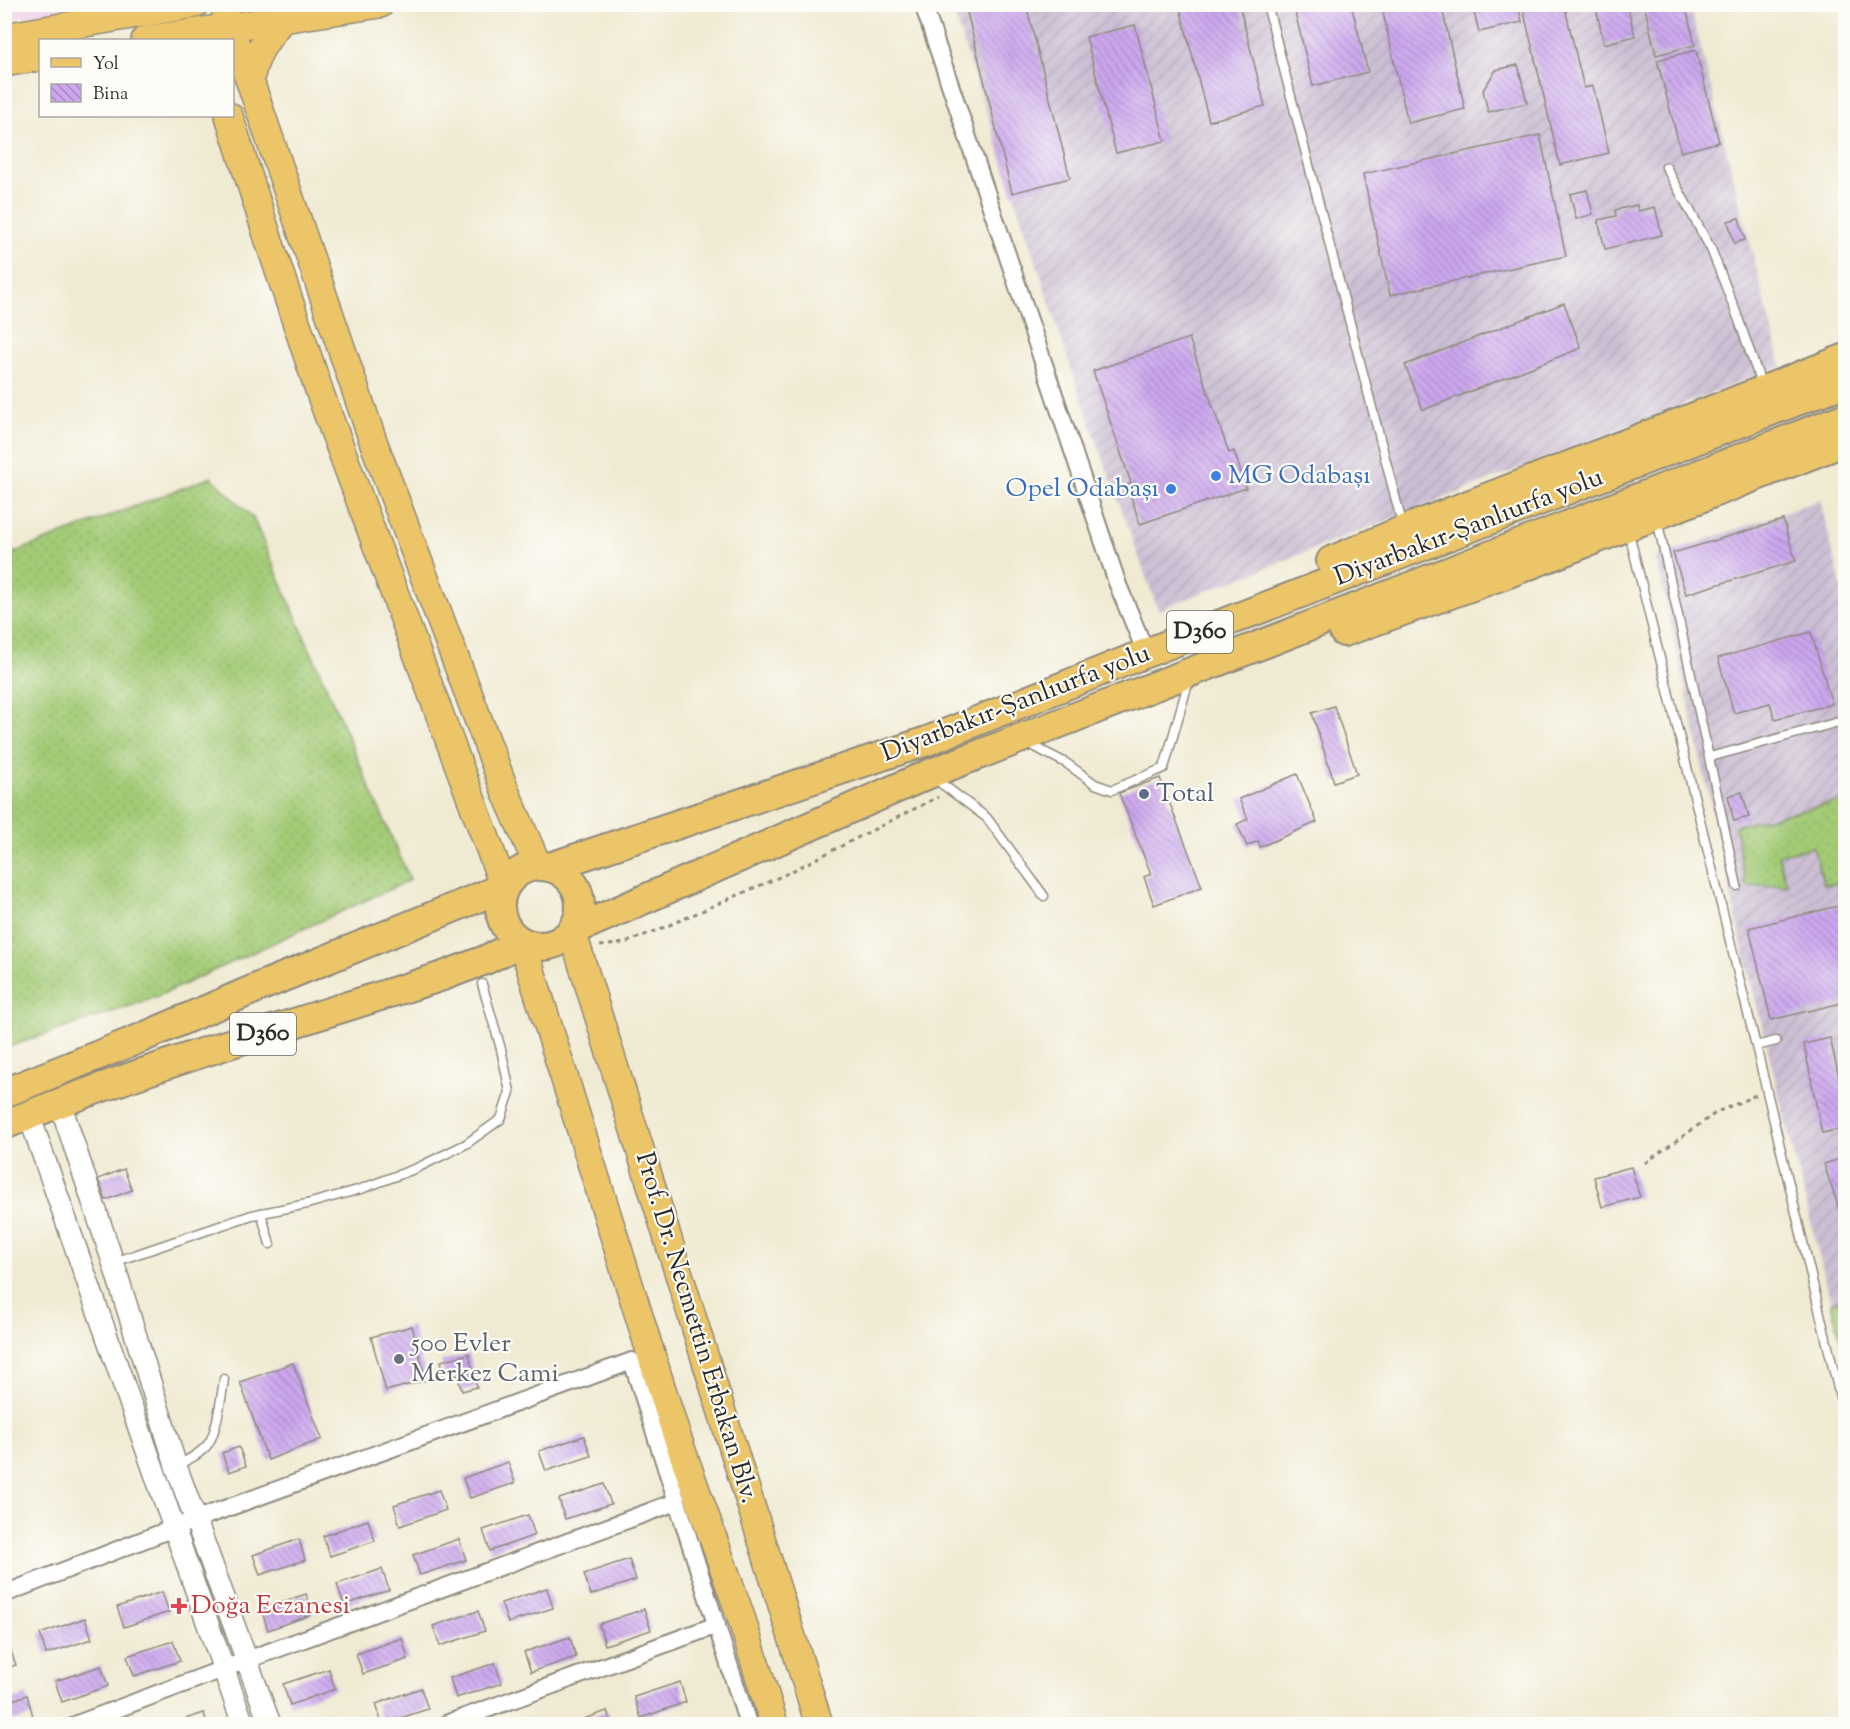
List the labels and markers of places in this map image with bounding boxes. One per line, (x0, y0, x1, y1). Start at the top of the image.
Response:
place label: MG Odabaşı (1228, 458, 1371, 495)
marker: MG Odabaşı (1209, 469, 1223, 483)
place label: Opel Odabaşı (1005, 471, 1159, 508)
marker: Opel Odabaşı (1164, 482, 1178, 496)
place label: Total (1156, 776, 1214, 813)
marker: Total (1137, 787, 1151, 801)
place label: 500 Evler Merkez Cami (409, 1326, 559, 1393)
marker: 500 Evler Merkez Cami (392, 1352, 406, 1366)
place label: Doğa Eczanesi (191, 1588, 350, 1625)
marker: Doğa Eczanesi (172, 1599, 186, 1613)

